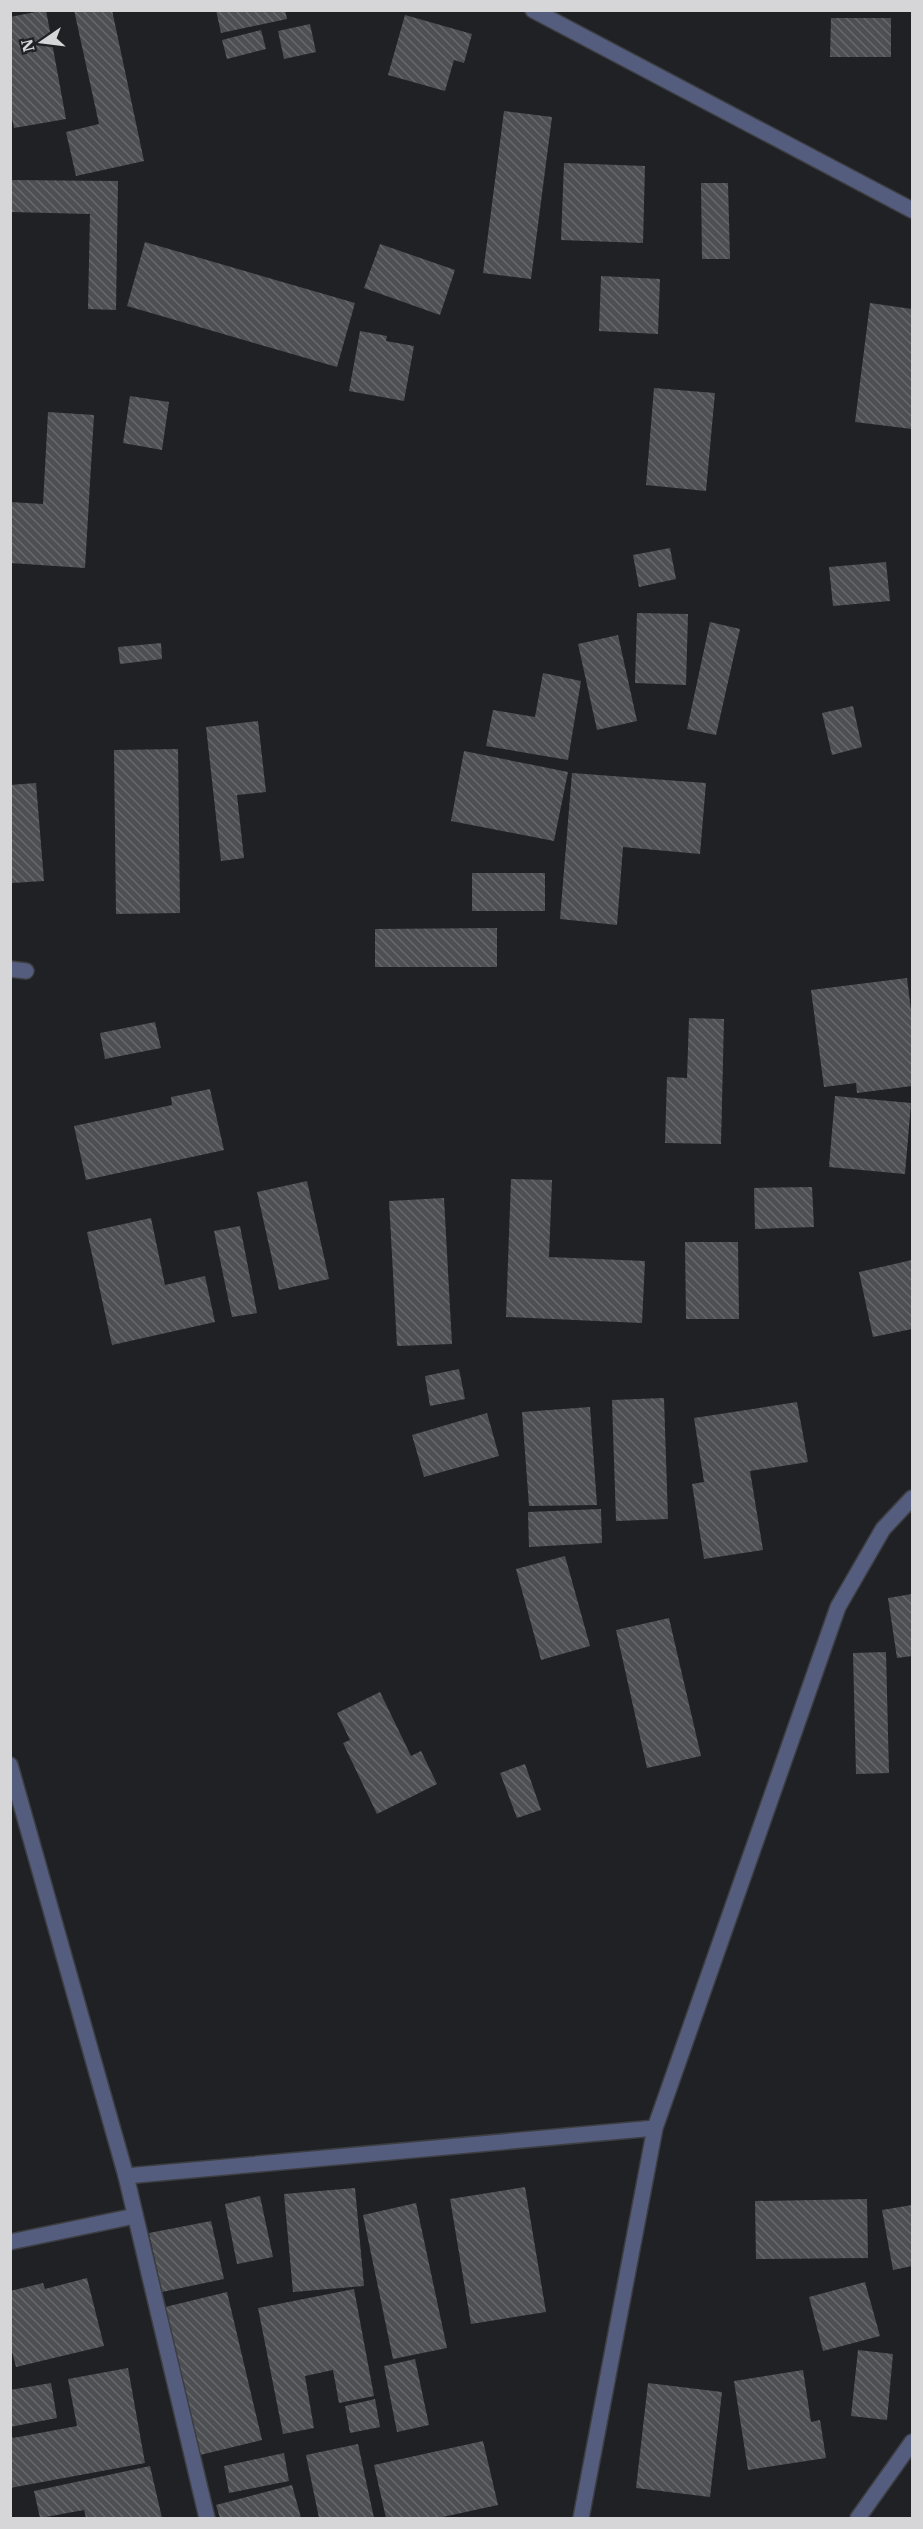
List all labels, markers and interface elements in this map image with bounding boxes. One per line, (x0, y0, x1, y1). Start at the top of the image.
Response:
north arrow (12, 12, 72, 72)
text: N (16, 37, 39, 54)

